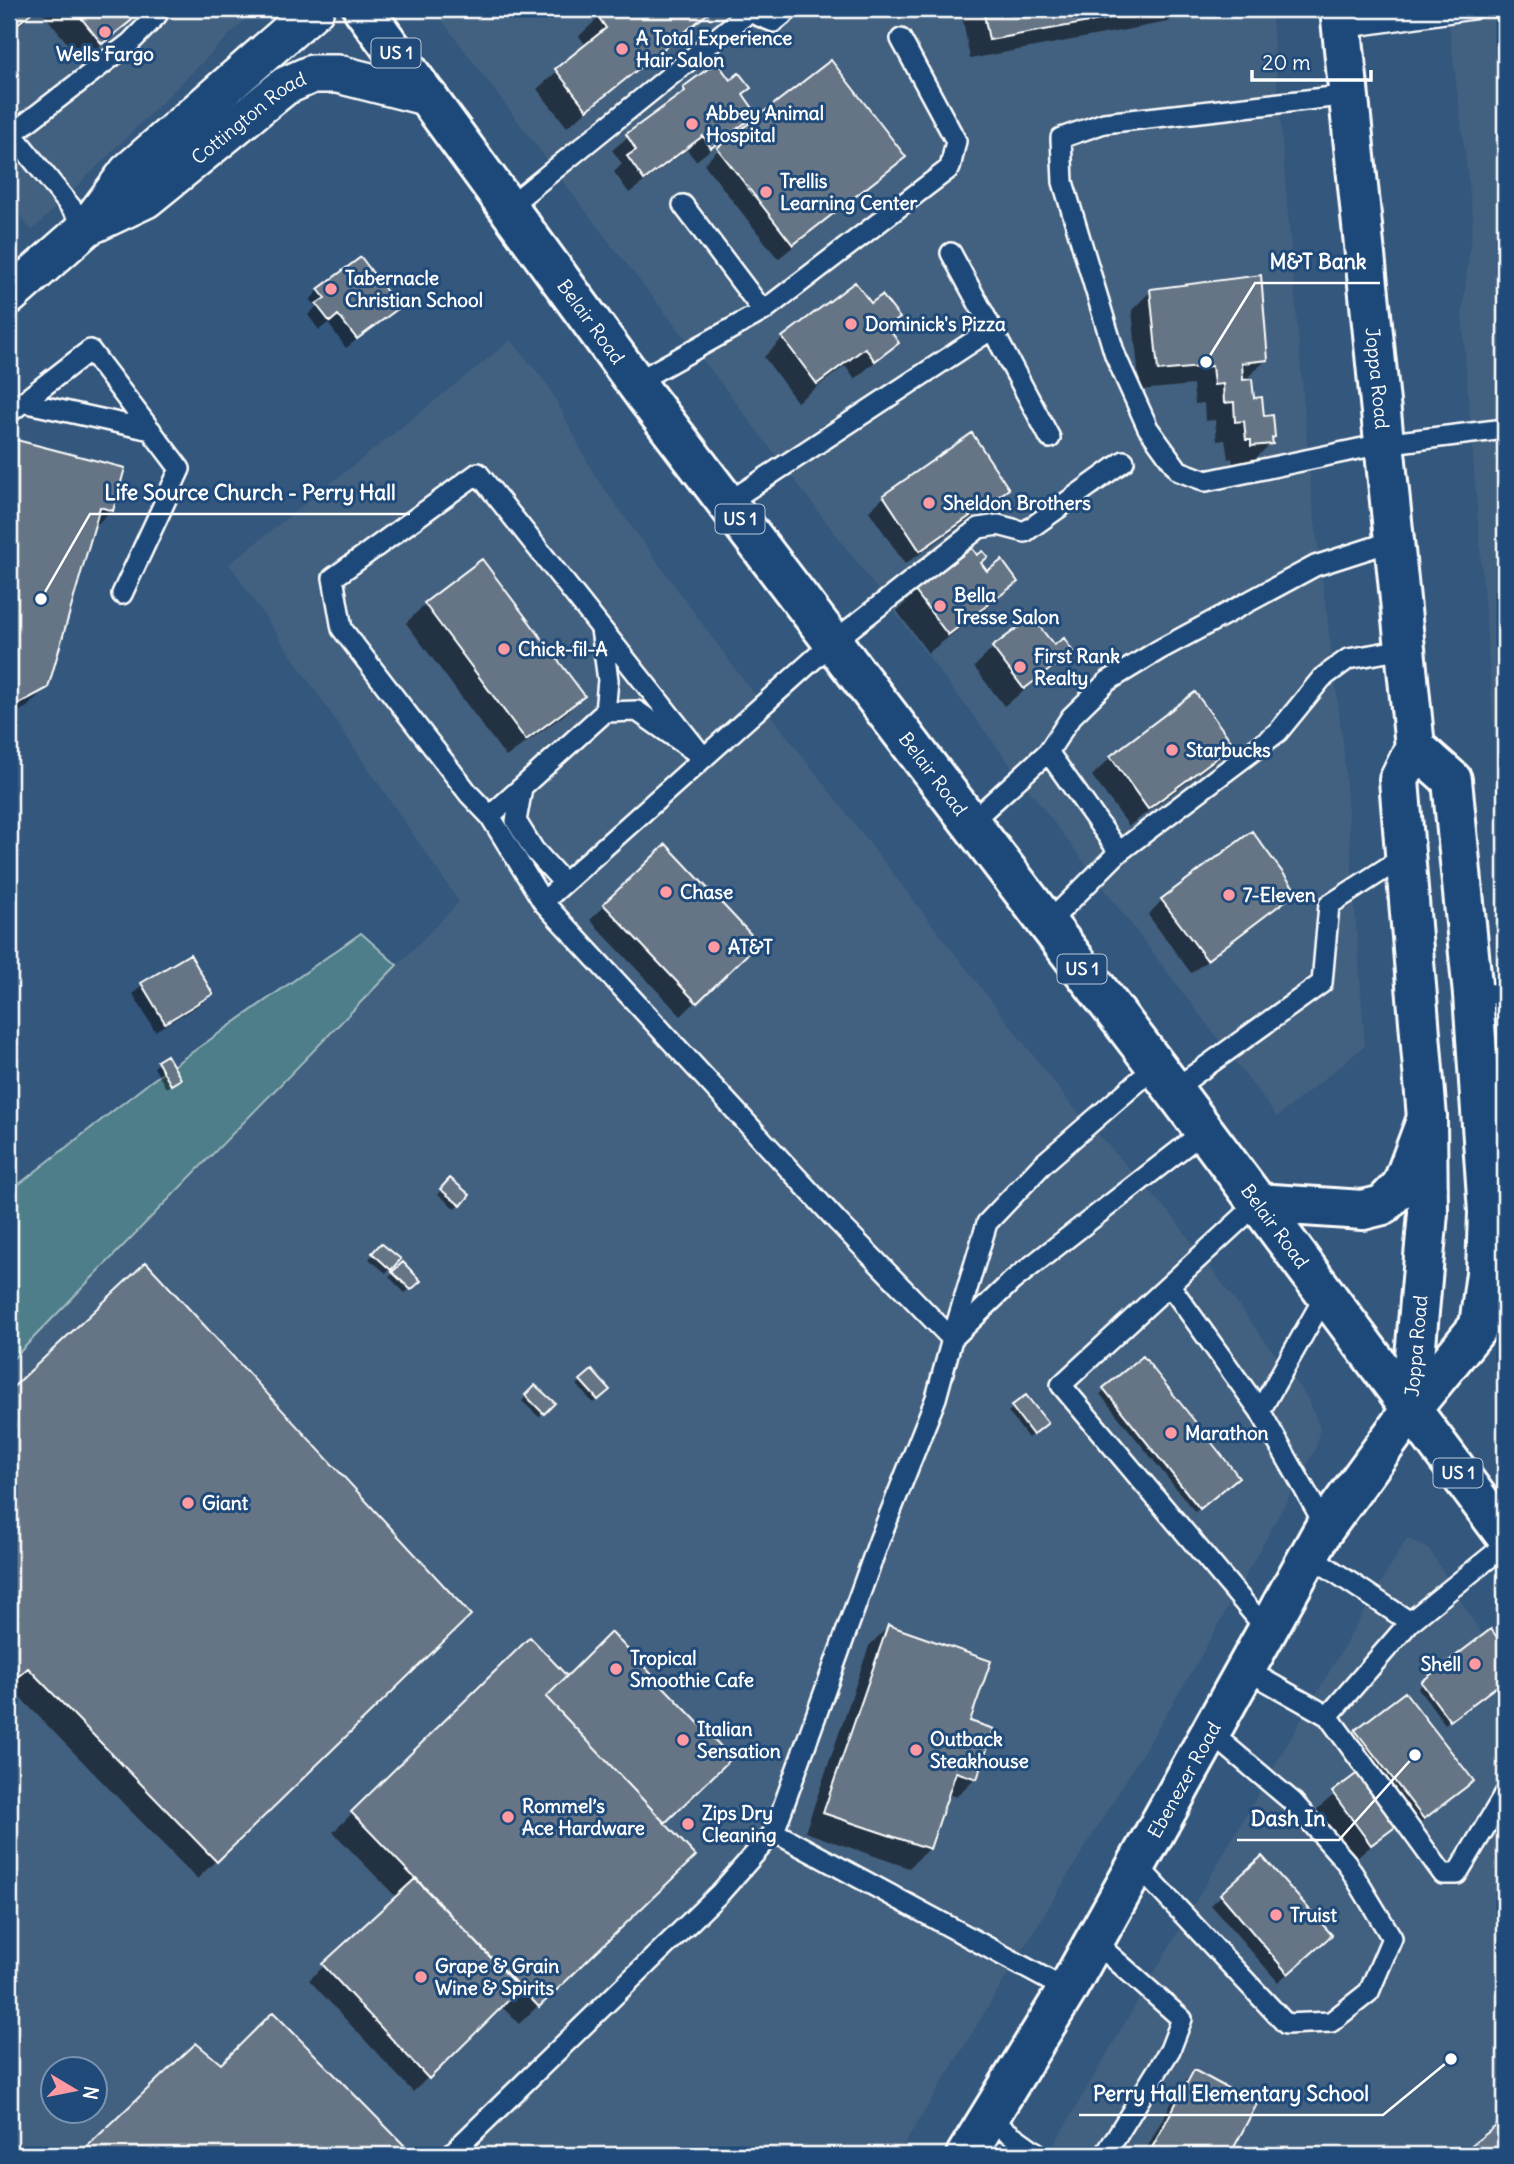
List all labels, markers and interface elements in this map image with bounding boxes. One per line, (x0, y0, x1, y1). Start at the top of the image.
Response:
marker: Wells Fargo (97, 24, 113, 40)
place label: A Total Experience Hair Salon (636, 26, 792, 72)
road number: US 1 (372, 38, 420, 68)
scale bar (1252, 38, 1370, 82)
marker: A Total Experience Hair Salon (614, 41, 630, 57)
place label: Wells Fargo (56, 42, 154, 66)
text: 20 m (1262, 49, 1311, 76)
street label: Cottington Road (186, 66, 309, 169)
place label: Abbey Animal Hospital (706, 101, 824, 147)
marker: Abbey Animal Hospital (684, 116, 700, 132)
place label: Trellis Learning Center (780, 169, 917, 215)
marker: Trellis Learning Center (758, 184, 774, 200)
callout: M&T Bank (1255, 241, 1380, 283)
text: M&T Bank (1269, 248, 1367, 275)
place label: Tabernacle Christian School (345, 266, 483, 312)
street label: Belair Road (552, 275, 630, 369)
marker: Tabernacle Christian School (323, 281, 339, 297)
place label: Dominick's Pizza (865, 312, 1006, 336)
marker: Dominick's Pizza (843, 316, 859, 332)
street label: Joppa Road (1360, 326, 1395, 430)
callout: Life Source Church - Perry Hall (90, 472, 410, 514)
text: Life Source Church - Perry Hall (104, 479, 396, 506)
place label: Sheldon Brothers (943, 491, 1091, 515)
marker: Sheldon Brothers (921, 495, 937, 511)
road number: US 1 (716, 504, 764, 534)
place label: Bella Tresse Salon (954, 583, 1059, 629)
marker: Bella Tresse Salon (932, 598, 948, 614)
place label: Chick-fil-A (518, 637, 608, 661)
marker: Chick-fil-A (496, 641, 512, 657)
place label: First Rank Realty (1034, 644, 1120, 690)
marker: First Rank Realty (1012, 659, 1028, 675)
street label: Belair Road (894, 727, 973, 820)
place label: Starbucks (1186, 738, 1271, 762)
marker: Starbucks (1164, 742, 1180, 758)
place label: Chase (680, 880, 733, 904)
place label: 7-Eleven (1243, 883, 1316, 907)
marker: Chase (658, 884, 674, 900)
marker: 7-Eleven (1221, 887, 1237, 903)
place label: AT&T (728, 935, 773, 959)
marker: AT&T (706, 939, 722, 955)
road number: US 1 (1058, 954, 1106, 984)
street label: Belair Road (1236, 1179, 1314, 1273)
street label: Joppa Road (1400, 1294, 1432, 1398)
place label: Marathon (1185, 1421, 1269, 1445)
marker: Marathon (1163, 1425, 1179, 1441)
road number: US 1 (1434, 1458, 1482, 1488)
place label: Giant (202, 1491, 249, 1515)
marker: Giant (180, 1495, 196, 1511)
place label: Tropical Smoothie Cafe (630, 1646, 754, 1692)
place label: Shell (1421, 1652, 1461, 1676)
marker: Shell (1467, 1656, 1483, 1672)
marker: Tropical Smoothie Cafe (608, 1661, 624, 1677)
place label: Italian Sensation (697, 1717, 781, 1763)
street label: Ebenezer Road (1142, 1718, 1226, 1842)
place label: Outback Steakhouse (930, 1727, 1029, 1773)
marker: Italian Sensation (675, 1732, 691, 1748)
marker: Outback Steakhouse (908, 1742, 924, 1758)
place label: Rommel’s Ace Hardware (522, 1794, 645, 1840)
callout: Dash In (1237, 1798, 1339, 1840)
place label: Zips Dry Cleaning (702, 1801, 777, 1847)
text: Dash In (1251, 1805, 1325, 1832)
marker: Rommel’s Ace Hardware (500, 1809, 516, 1825)
marker: Zips Dry Cleaning (680, 1816, 696, 1832)
place label: Truist (1290, 1903, 1337, 1927)
marker: Truist (1268, 1907, 1284, 1923)
place label: Grape & Grain Wine & Spirits (435, 1954, 559, 2000)
marker: Grape & Grain Wine & Spirits (413, 1969, 429, 1985)
north arrow (38, 2056, 108, 2126)
callout: Perry Hall Elementary School (1079, 2073, 1383, 2115)
text: Perry Hall Elementary School (1093, 2080, 1369, 2107)
text: N (78, 2084, 104, 2102)

